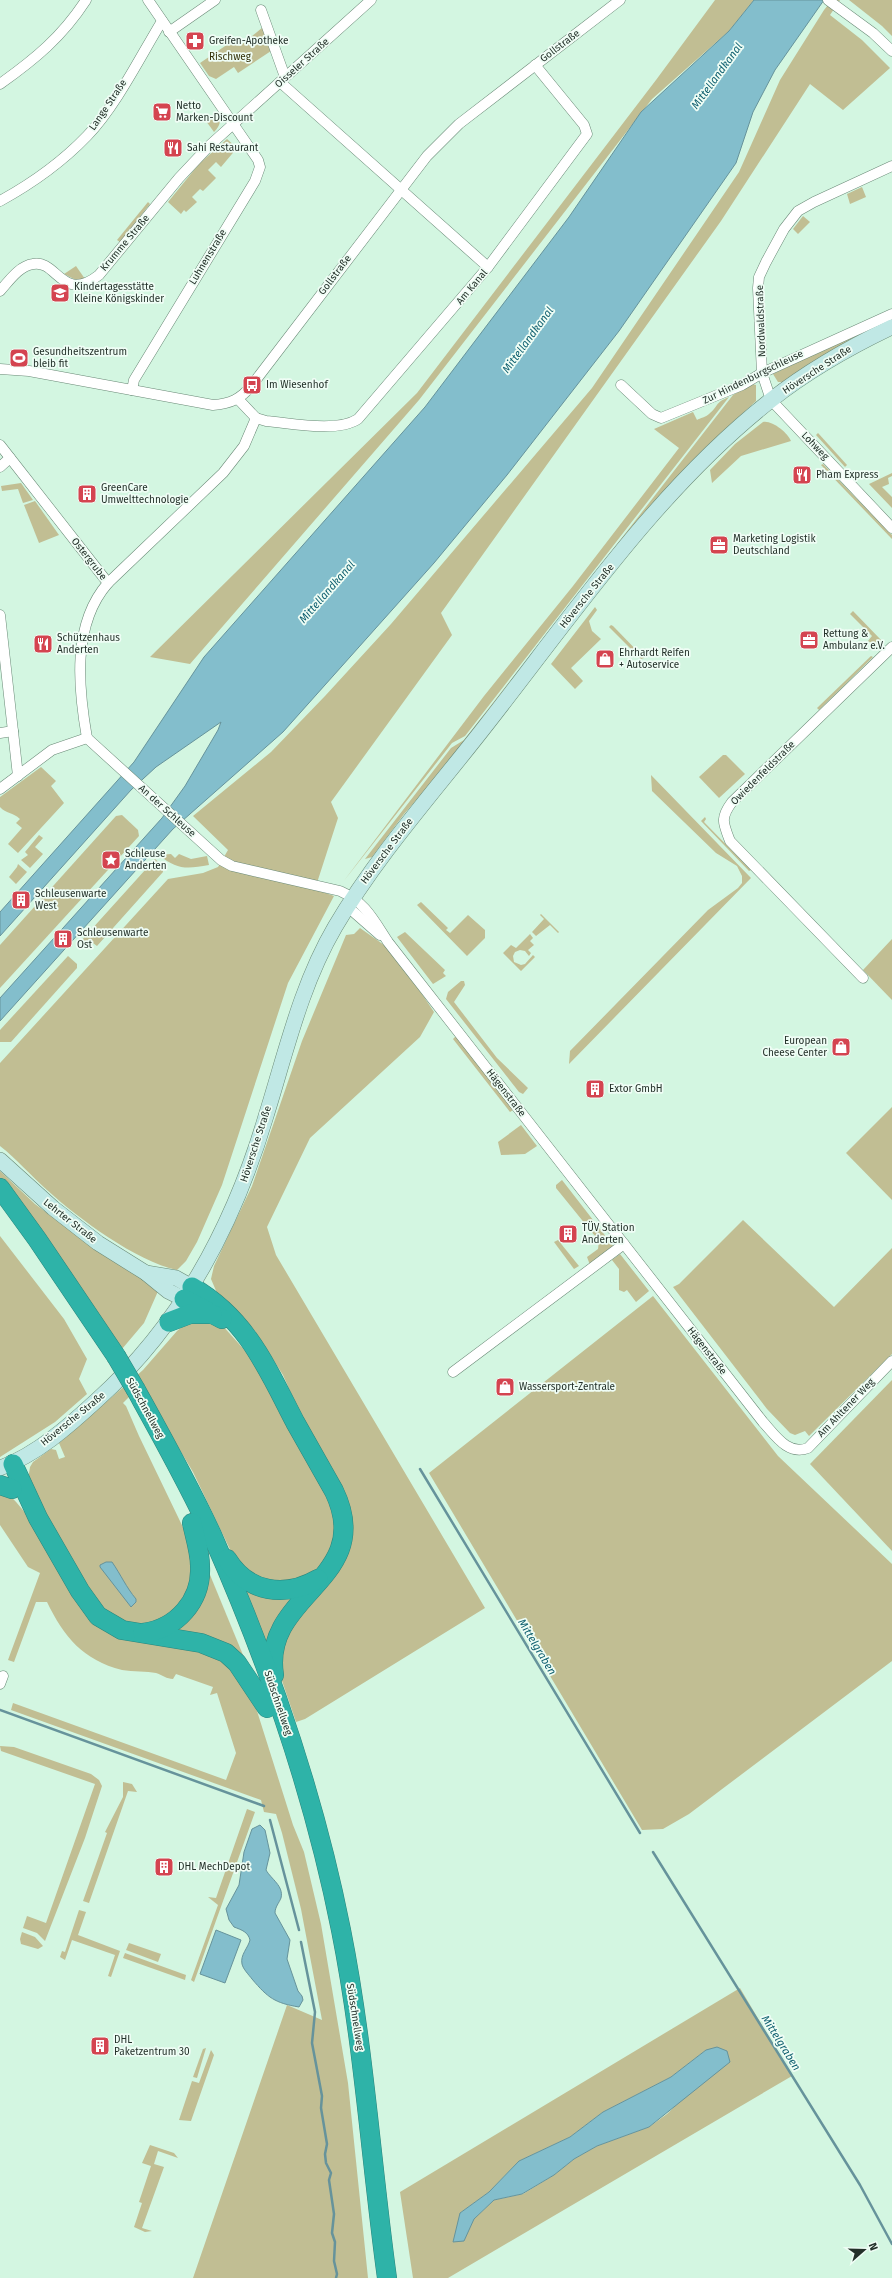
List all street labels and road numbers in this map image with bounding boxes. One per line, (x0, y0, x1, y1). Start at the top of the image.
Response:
street label: Gollstraße (538, 27, 582, 65)
street label: Oisseler Straße (272, 36, 332, 90)
street label: Lange Straße (87, 77, 129, 133)
street label: Krumme Straße (98, 212, 152, 274)
street label: Luhnenstraße (187, 227, 229, 287)
street label: Gollstraße (316, 253, 354, 297)
street label: Am Kanal (454, 267, 490, 307)
street label: Nordwaldstraße (754, 285, 768, 357)
street label: Höversche Straße (780, 343, 854, 397)
street label: Zur Hindenburgschleuse (701, 347, 805, 407)
street label: Lohweg (799, 430, 832, 463)
street label: Ostergrube (69, 535, 109, 583)
street label: Höversche Straße (557, 561, 617, 631)
street label: Owiedenfeldstraße (728, 738, 798, 808)
street label: An der Schleuse (136, 782, 198, 840)
street label: Höversche Straße (358, 816, 416, 886)
street label: Hägenstraße (484, 1067, 528, 1119)
street label: Höversche Straße (238, 1104, 274, 1184)
street label: Lehrter Straße (41, 1196, 99, 1246)
street label: Hägenstraße (685, 1325, 729, 1377)
street label: Südschnellweg (123, 1376, 167, 1441)
street label: Am Ahltener Weg (815, 1376, 878, 1440)
street label: Höversche Straße (38, 1389, 108, 1449)
street label: Südschnellweg (261, 1669, 295, 1738)
street label: Südschnellweg (344, 1983, 366, 2052)

